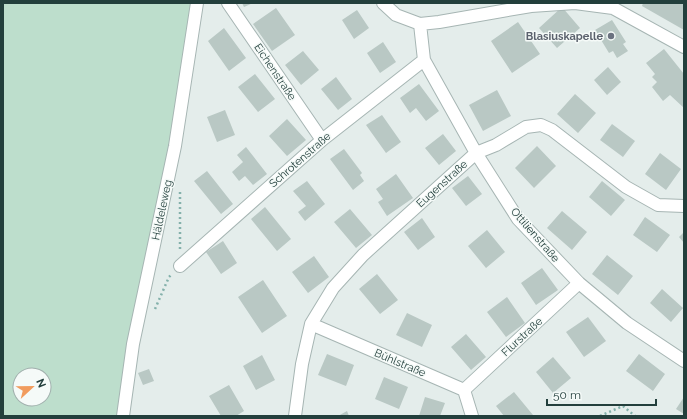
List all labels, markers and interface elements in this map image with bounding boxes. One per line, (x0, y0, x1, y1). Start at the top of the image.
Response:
place label: Blasiuskapelle (526, 30, 603, 43)
marker: Blasiuskapelle (606, 31, 616, 41)
street label: Eichenstraße (251, 41, 299, 103)
street label: Schrotenstraße (267, 129, 334, 190)
street label: Eugenstraße (414, 157, 471, 210)
street label: Häldeleweg (149, 179, 175, 241)
street label: Ottilienstraße (508, 205, 562, 265)
street label: Flurstraße (499, 314, 546, 359)
street label: Bühlstraße (372, 346, 428, 380)
north arrow (12, 367, 52, 407)
text: N (33, 377, 48, 390)
scale bar (547, 381, 656, 407)
text: 50 m (553, 388, 581, 402)

